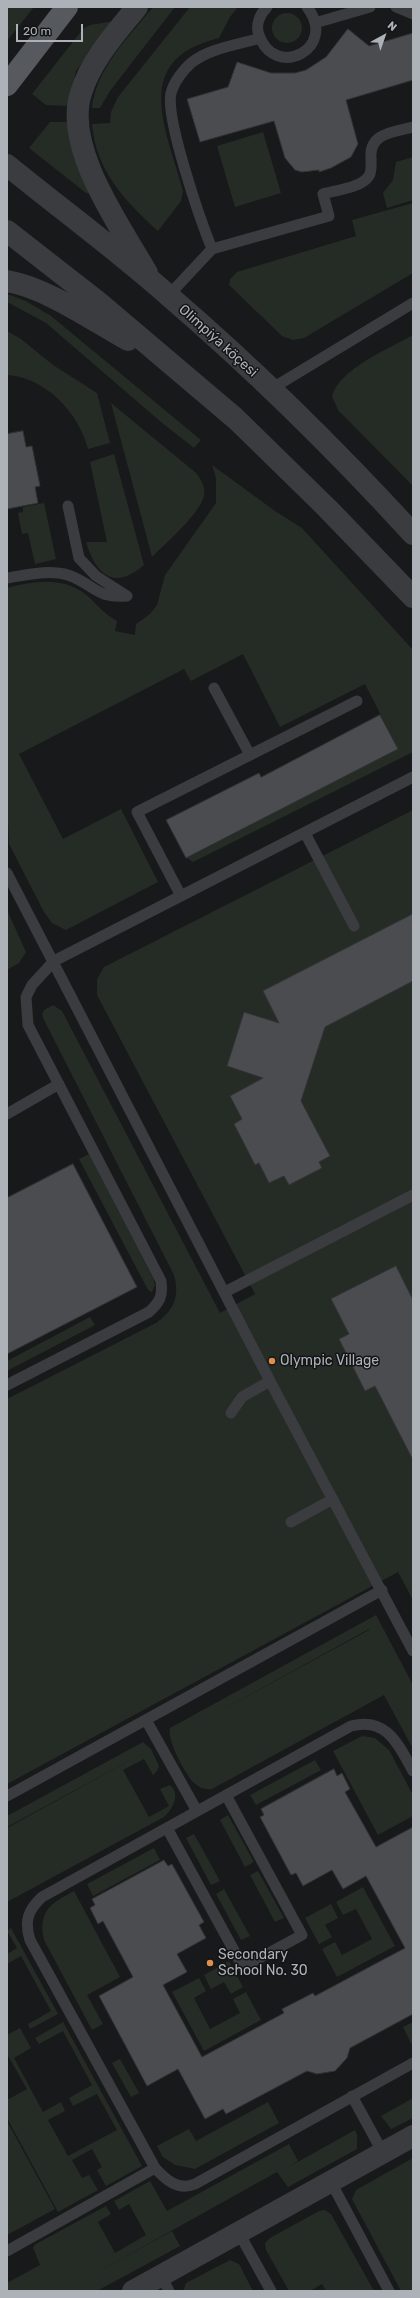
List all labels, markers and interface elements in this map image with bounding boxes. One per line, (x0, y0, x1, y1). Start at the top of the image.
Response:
scale bar (18, 16, 85, 42)
north arrow (364, 16, 404, 56)
text: N (385, 19, 399, 34)
text: 20 m (23, 24, 51, 38)
street label: Olimpiýa köçesi (175, 301, 261, 381)
place label: Olympic Village (280, 1353, 379, 1369)
marker: Olympic Village (267, 1356, 277, 1366)
place label: Secondary School No. 30 (218, 1947, 308, 1980)
marker: Secondary School No. 30 (205, 1958, 215, 1968)

